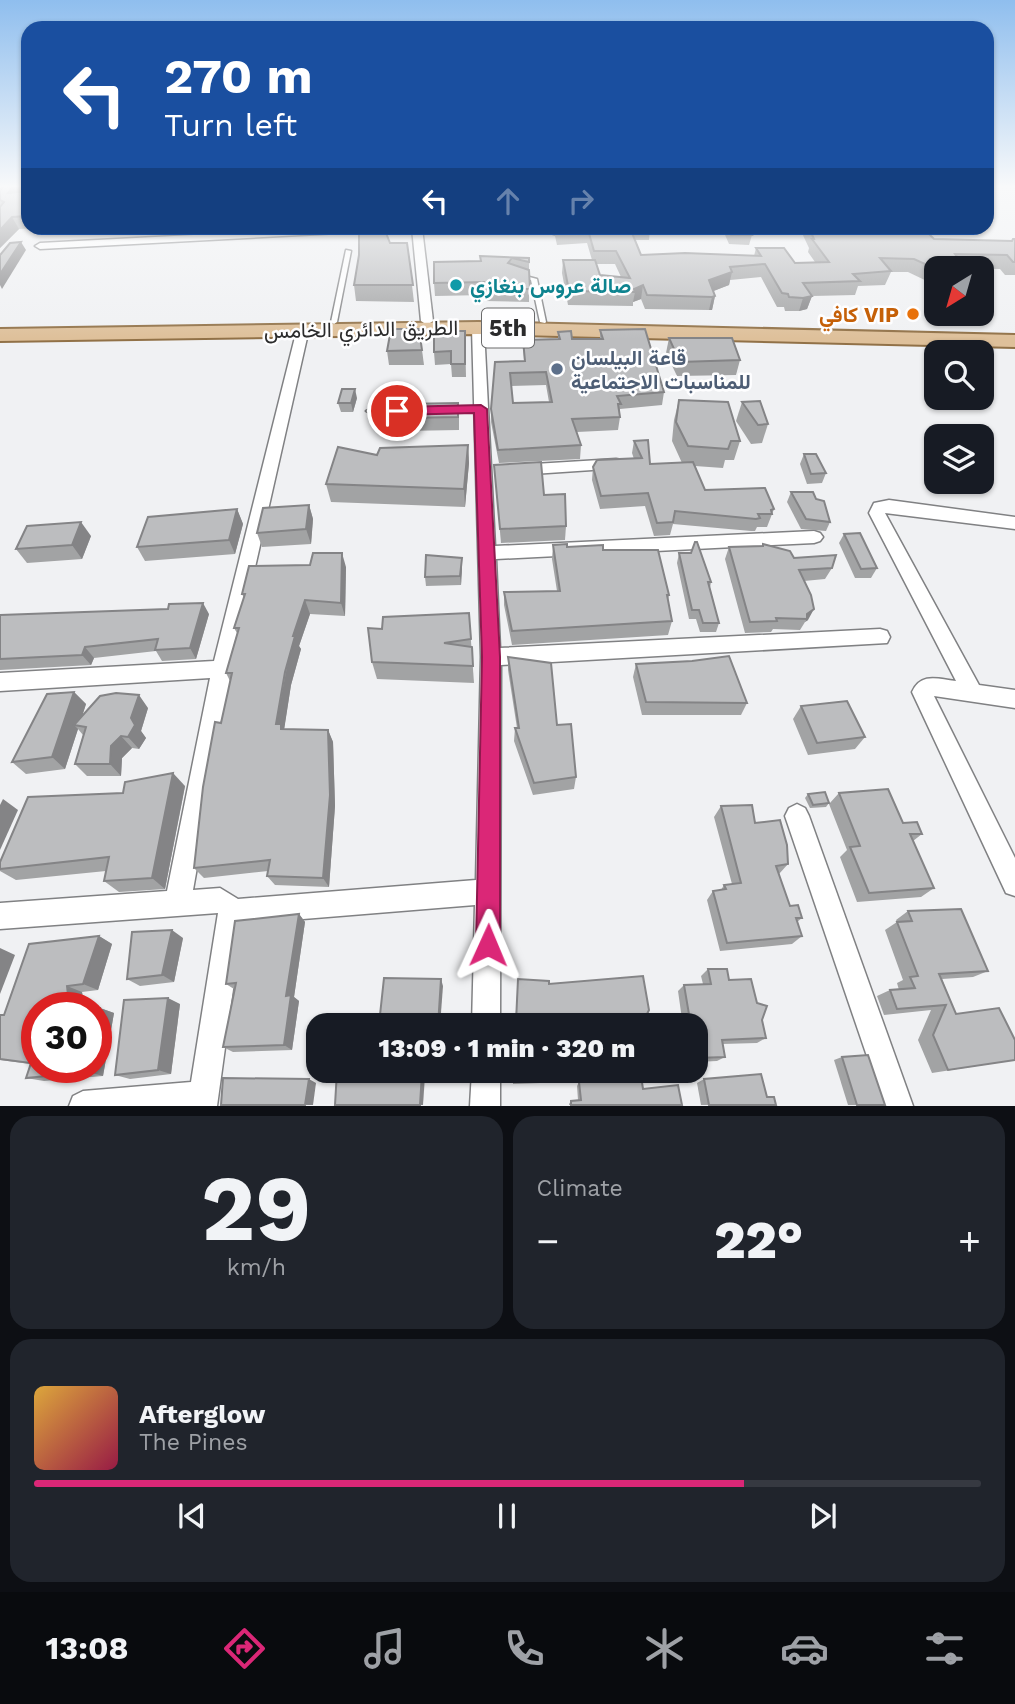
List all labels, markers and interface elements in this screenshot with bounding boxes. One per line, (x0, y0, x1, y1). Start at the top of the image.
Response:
text: 270 m (164, 47, 313, 105)
icon: left (49, 49, 140, 140)
text: Turn left (164, 106, 297, 144)
icon: left (416, 182, 454, 220)
icon: ahead (489, 182, 527, 220)
icon: right (562, 182, 600, 220)
north arrow (924, 256, 994, 326)
map controls (924, 256, 994, 494)
place label: صالة عروس بنغازي (470, 273, 631, 303)
marker: صالة عروس بنغازي (448, 277, 464, 293)
place label: كافي VIP (819, 302, 899, 332)
marker: كافي VIP (905, 306, 921, 322)
road number: 5th (482, 308, 534, 348)
street label: الطريق الدائري الخامس (264, 315, 459, 348)
button: search (924, 340, 994, 410)
place label: قاعة البيلسان للمناسبات الاجتماعية (571, 345, 751, 394)
marker: قاعة البيلسان للمناسبات الاجتماعية (549, 361, 565, 377)
pin (367, 381, 427, 441)
icon: arrive (378, 392, 416, 430)
button: layers (924, 424, 994, 494)
position arrow (451, 908, 525, 982)
speed limit sign: 30 (21, 992, 112, 1083)
text: 13:09 · 1 min · 320 m (379, 1033, 635, 1063)
text: 29 (201, 1155, 311, 1262)
text: Climate (537, 1175, 623, 1202)
text: 22° (714, 1210, 803, 1271)
text: − (537, 1219, 559, 1263)
text: + (958, 1219, 981, 1263)
text: km/h (227, 1254, 286, 1281)
text: Afterglow (139, 1399, 265, 1429)
text: The Pines (139, 1429, 248, 1456)
icon: previous (173, 1497, 211, 1535)
icon: pause (488, 1497, 526, 1535)
icon: next (804, 1497, 842, 1535)
icon: directions (220, 1624, 269, 1673)
icon: music (360, 1624, 409, 1673)
icon: phone (500, 1624, 549, 1673)
icon: climate (640, 1624, 689, 1673)
icon: car (780, 1624, 829, 1673)
icon: filters (920, 1624, 969, 1673)
text: 13:08 (46, 1629, 129, 1667)

